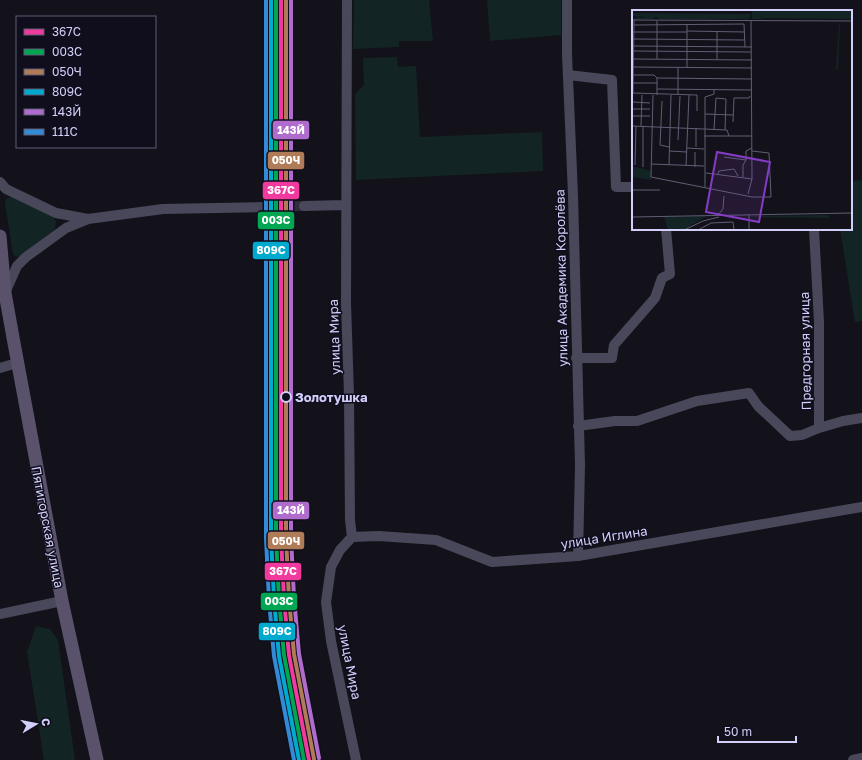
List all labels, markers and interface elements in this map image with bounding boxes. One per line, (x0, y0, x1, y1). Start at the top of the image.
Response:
inset map (632, 10, 852, 230)
legend (16, 16, 156, 148)
text: 367С (52, 24, 81, 39)
text: 003С (52, 44, 82, 59)
text: 050Ч (52, 64, 82, 79)
text: 809С (52, 84, 82, 99)
text: 143Й (52, 104, 81, 119)
line badge: 143Й (272, 120, 310, 140)
text: 143Й (277, 123, 305, 136)
text: 111С (52, 124, 78, 139)
line badge: 050Ч (267, 151, 305, 170)
text: 050Ч (272, 153, 300, 166)
line badge: 367С (262, 181, 300, 200)
text: 367С (267, 183, 295, 196)
street label: улица Академика Королёва (551, 189, 571, 367)
line badge: 003С (257, 211, 295, 230)
text: 003С (262, 213, 291, 226)
line badge: 809С (252, 241, 290, 260)
text: 809С (257, 243, 286, 256)
street label: Предгорная улица (796, 292, 814, 410)
street label: улица Мира (325, 299, 343, 375)
place label: Золотушка (295, 389, 368, 405)
marker: Золотушка (280, 391, 292, 403)
street label: Пятигорская улица (28, 465, 68, 589)
line badge: 143Й (272, 501, 310, 520)
text: 143Й (277, 503, 305, 516)
street label: улица Иглина (560, 522, 648, 552)
line badge: 050Ч (267, 531, 305, 550)
text: 050Ч (272, 534, 300, 547)
line badge: 367С (264, 562, 302, 581)
text: 367С (269, 564, 297, 577)
line badge: 003С (260, 592, 298, 611)
text: 003С (265, 594, 294, 607)
line badge: 809С (258, 622, 296, 641)
street label: улица Мира (335, 623, 365, 701)
text: 809С (263, 624, 292, 637)
north arrow (16, 704, 56, 744)
text: С (39, 717, 53, 727)
scale bar (718, 718, 796, 744)
text: 50 m (724, 724, 752, 739)

